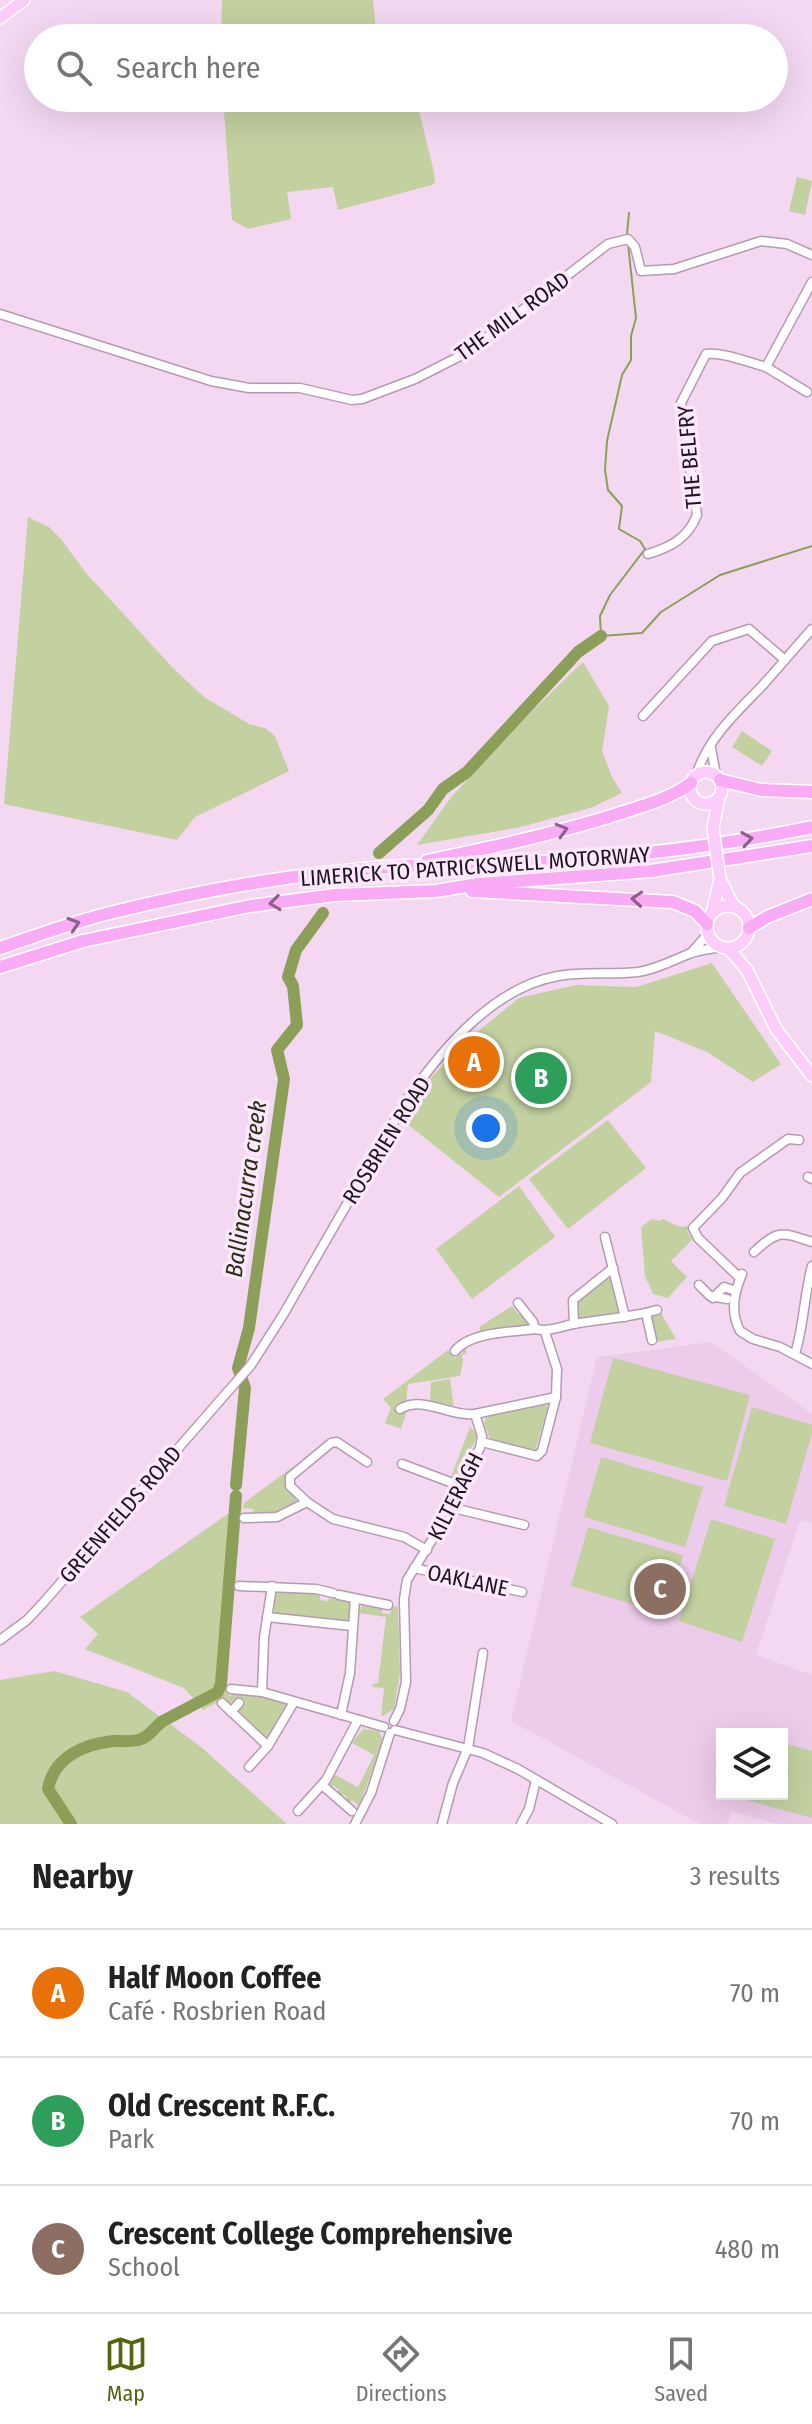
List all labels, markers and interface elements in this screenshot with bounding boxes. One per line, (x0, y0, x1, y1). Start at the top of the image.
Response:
search box (24, 24, 788, 112)
icon: search (52, 46, 96, 90)
text: Search here (116, 50, 261, 86)
street label: THE MILL ROAD (450, 266, 575, 367)
street label: THE BELFRY (672, 404, 707, 509)
one-way arrow (555, 823, 569, 840)
one-way arrow (740, 831, 754, 848)
street label: LIMERICK TO PATRICKSWELL MOTORWAY (299, 841, 651, 892)
one-way arrow (630, 891, 643, 908)
one-way arrow (268, 894, 281, 911)
one-way arrow (66, 917, 80, 933)
pin: A (448, 1032, 500, 1092)
pin: B (515, 1048, 567, 1108)
street label: ROSBRIEN ROAD (337, 1072, 436, 1209)
water label: Ballinacurra creek (220, 1099, 272, 1279)
your location (466, 1108, 506, 1148)
street label: GREENFIELDS ROAD (54, 1440, 187, 1588)
street label: KILTERAGH (422, 1448, 489, 1545)
street label: OAKLANE (425, 1559, 511, 1602)
pin: C (634, 1559, 686, 1619)
map controls (716, 1728, 788, 1800)
button: layers (716, 1728, 788, 1800)
text: Nearby (32, 1856, 133, 1897)
text: 3 results (690, 1861, 780, 1892)
text: Half Moon Coffee (108, 1960, 322, 1996)
text: A (51, 1978, 65, 2009)
text: 70 m (730, 1978, 780, 2009)
text: Café · Rosbrien Road (108, 1996, 327, 2027)
text: Old Crescent R.F.C. (108, 2088, 335, 2124)
text: B (51, 2106, 65, 2137)
text: 70 m (730, 2106, 780, 2137)
text: Park (108, 2124, 154, 2155)
text: Crescent College Comprehensive (108, 2216, 513, 2252)
text: C (51, 2234, 65, 2265)
text: 480 m (715, 2234, 780, 2265)
text: School (108, 2252, 180, 2283)
tab: Map (104, 2332, 148, 2407)
tab: Directions (356, 2332, 447, 2407)
tab: Saved (654, 2332, 708, 2407)

